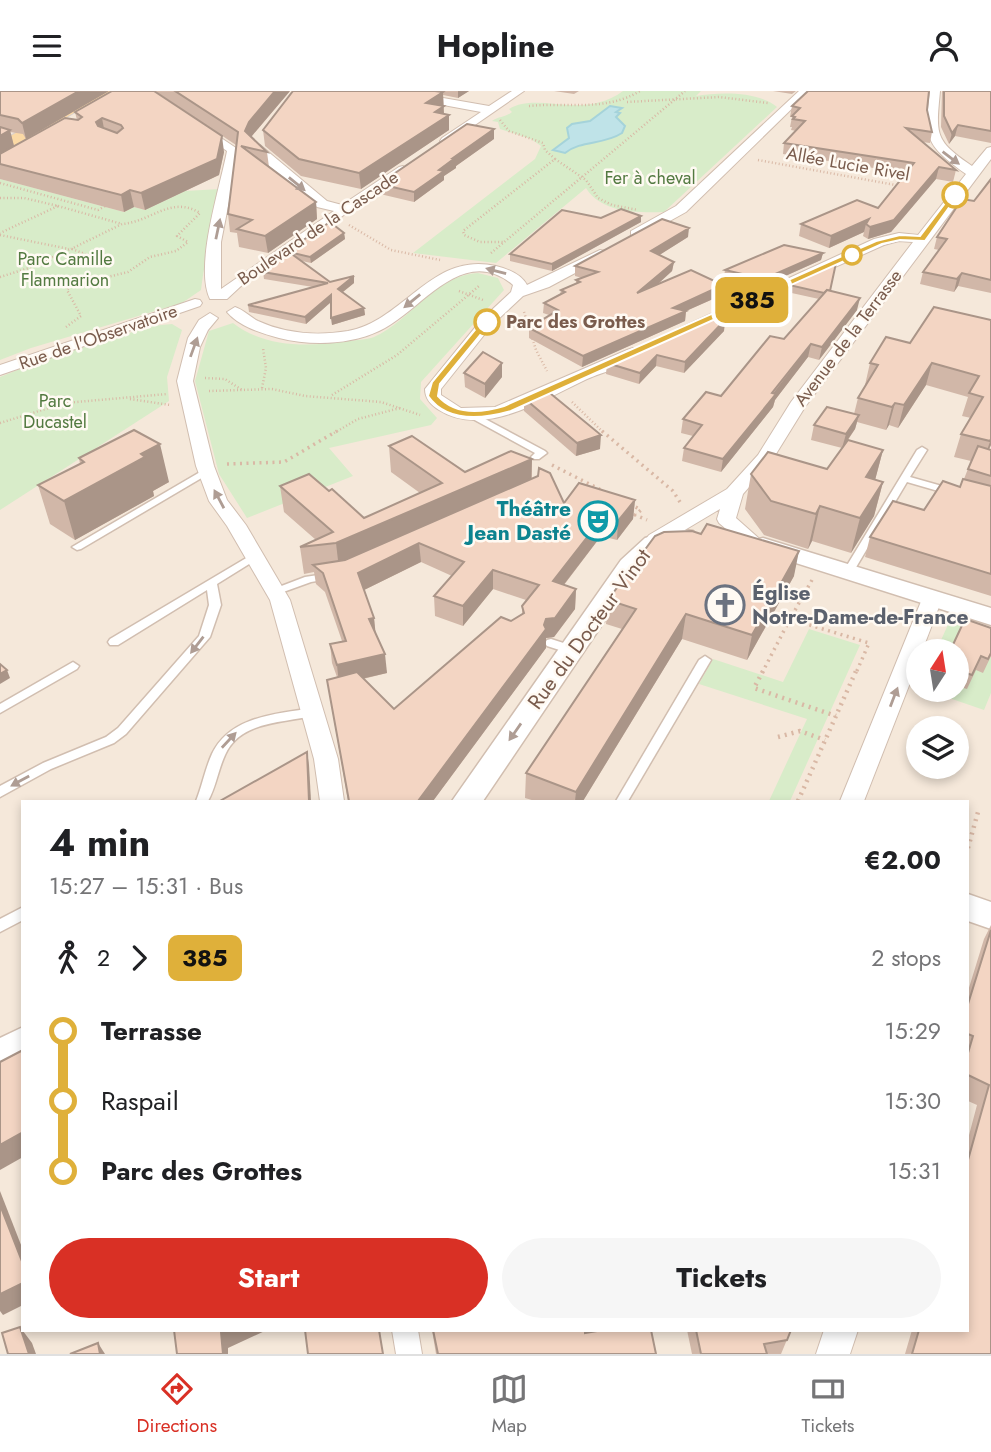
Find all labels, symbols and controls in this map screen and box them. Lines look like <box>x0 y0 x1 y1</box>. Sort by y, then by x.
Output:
text: Hopline <box>437 23 554 69</box>
icon: menu <box>28 27 66 65</box>
icon: person <box>925 27 963 65</box>
street label: Allée Lucie Rivel <box>784 140 912 188</box>
one-way arrow <box>942 151 961 165</box>
street label: Boulevard de la Cascade <box>232 164 404 292</box>
park label: Fer à cheval <box>604 165 696 191</box>
one-way arrow <box>289 176 306 191</box>
unlabelled marker <box>942 182 968 208</box>
one-way arrow <box>213 218 224 240</box>
unlabelled marker <box>842 245 862 265</box>
park label: Parc Camille Flammarion <box>17 246 113 293</box>
street label: Avenue de la Terrasse <box>788 264 908 412</box>
one-way arrow <box>485 265 507 276</box>
line badge: 385 <box>712 277 792 323</box>
text: 385 <box>729 282 775 317</box>
one-way arrow <box>404 293 422 308</box>
street label: Rue de l'Observatoire <box>15 298 181 376</box>
marker: Parc des Grottes <box>474 309 500 335</box>
place label: Parc des Grottes <box>506 309 645 335</box>
one-way arrow <box>189 337 200 358</box>
park label: Parc Ducastel <box>23 388 87 435</box>
one-way arrow <box>213 488 225 508</box>
place label: Théâtre Jean Dasté <box>463 494 571 548</box>
theatre icon: Théâtre Jean Dasté <box>577 500 619 542</box>
street label: Rue du Docteur Vinot <box>520 542 658 716</box>
place label: Église Notre-Dame-de-France <box>752 578 969 632</box>
church icon: Église Notre-Dame-de-France <box>704 584 746 626</box>
one-way arrow <box>190 636 205 654</box>
north arrow <box>906 639 970 702</box>
map controls <box>906 639 969 779</box>
one-way arrow <box>888 686 899 707</box>
button: layers <box>906 716 969 779</box>
one-way arrow <box>508 723 522 741</box>
one-way arrow <box>221 732 237 749</box>
one-way arrow <box>10 774 30 786</box>
text: 4 min <box>49 815 150 870</box>
text: €2.00 <box>864 841 941 879</box>
text: 15:27 – 15:31 · Bus <box>49 869 243 903</box>
icon: walk <box>49 939 87 977</box>
icon: forward <box>120 939 158 977</box>
text: 385 <box>182 940 228 975</box>
text: 2 <box>97 941 110 975</box>
text: 2 stops <box>871 941 941 975</box>
text: Terrasse <box>101 1012 202 1050</box>
text: 15:29 <box>884 1014 941 1048</box>
text: Raspail <box>101 1082 179 1120</box>
text: 15:30 <box>884 1084 941 1118</box>
text: Parc des Grottes <box>101 1152 302 1190</box>
text: 15:31 <box>888 1154 941 1188</box>
button: Start <box>49 1238 488 1318</box>
button: Tickets <box>502 1238 941 1318</box>
tab: Directions <box>137 1370 217 1439</box>
tab: Map <box>490 1370 528 1439</box>
tab: Tickets <box>801 1370 854 1439</box>

